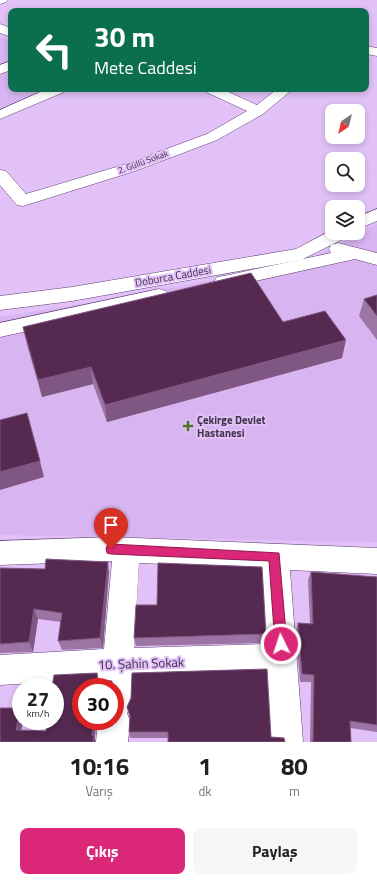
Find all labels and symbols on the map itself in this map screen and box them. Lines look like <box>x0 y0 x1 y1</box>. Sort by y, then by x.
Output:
north arrow <box>325 104 365 144</box>
street label: 2. Güllü Sokak <box>116 146 171 177</box>
street label: Doburca Caddesi <box>134 261 212 291</box>
place label: Çekirge Devlet Hastanesi <box>197 412 266 441</box>
marker: Çekirge Devlet Hastanesi <box>182 420 194 432</box>
pin <box>94 508 128 549</box>
position arrow <box>260 623 302 665</box>
street label: 10. Şahin Sokak <box>98 652 184 674</box>
speed limit sign: 30 <box>72 678 124 730</box>

